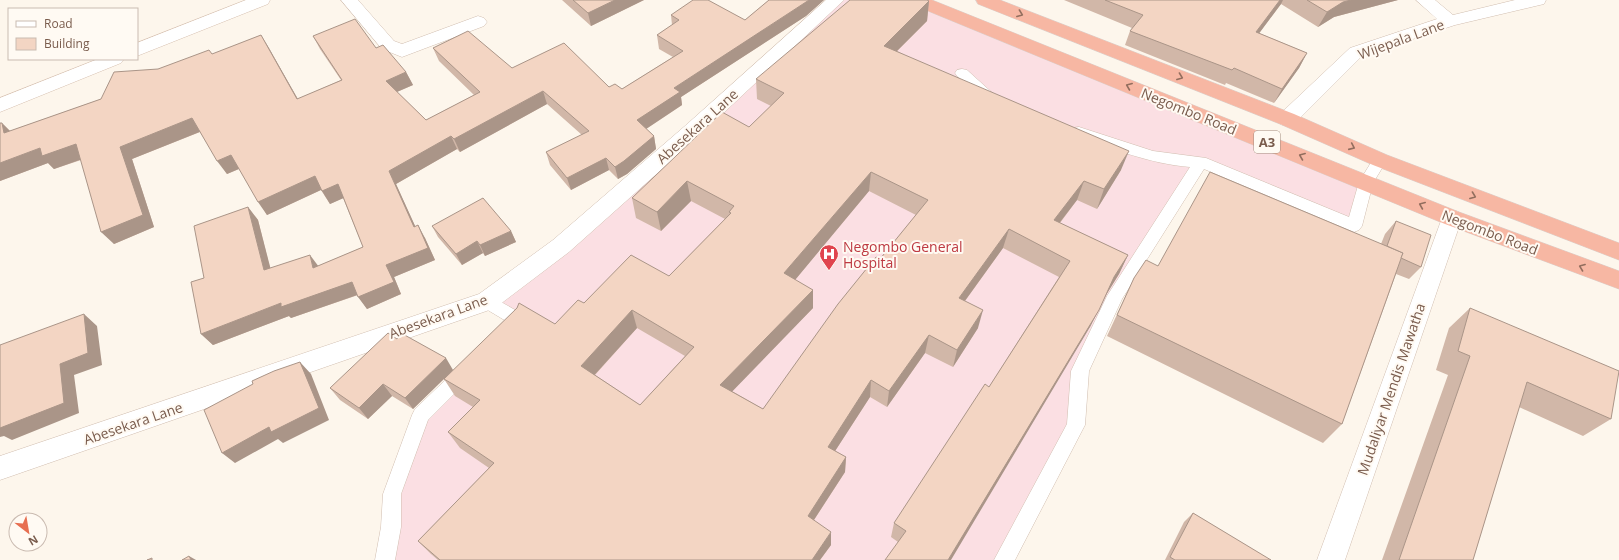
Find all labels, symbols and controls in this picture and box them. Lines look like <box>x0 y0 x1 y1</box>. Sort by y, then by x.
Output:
legend <box>8 8 138 60</box>
one-way arrow <box>1016 10 1023 18</box>
text: Road <box>44 15 73 32</box>
street label: Wijepala Lane <box>1355 15 1447 63</box>
text: Building <box>44 35 90 52</box>
one-way arrow <box>1176 73 1183 81</box>
one-way arrow <box>1126 83 1133 91</box>
street label: Negombo Road <box>1138 83 1240 139</box>
street label: Abesekara Lane <box>652 84 742 168</box>
road number: A3 <box>1254 131 1280 153</box>
one-way arrow <box>1349 143 1356 151</box>
one-way arrow <box>1298 153 1306 161</box>
one-way arrow <box>1469 191 1476 199</box>
one-way arrow <box>1418 202 1425 210</box>
street label: Negombo Road <box>1439 205 1541 259</box>
place label: Negombo General Hospital <box>843 237 963 272</box>
hospital icon: Negombo General Hospital <box>818 243 840 271</box>
one-way arrow <box>1579 263 1586 271</box>
street label: Abesekara Lane <box>386 289 490 343</box>
street label: Mudaliyar Mendis Mawatha <box>1353 301 1429 477</box>
street label: Abesekara Lane <box>81 397 185 449</box>
north arrow <box>8 512 48 552</box>
text: N <box>26 532 41 550</box>

